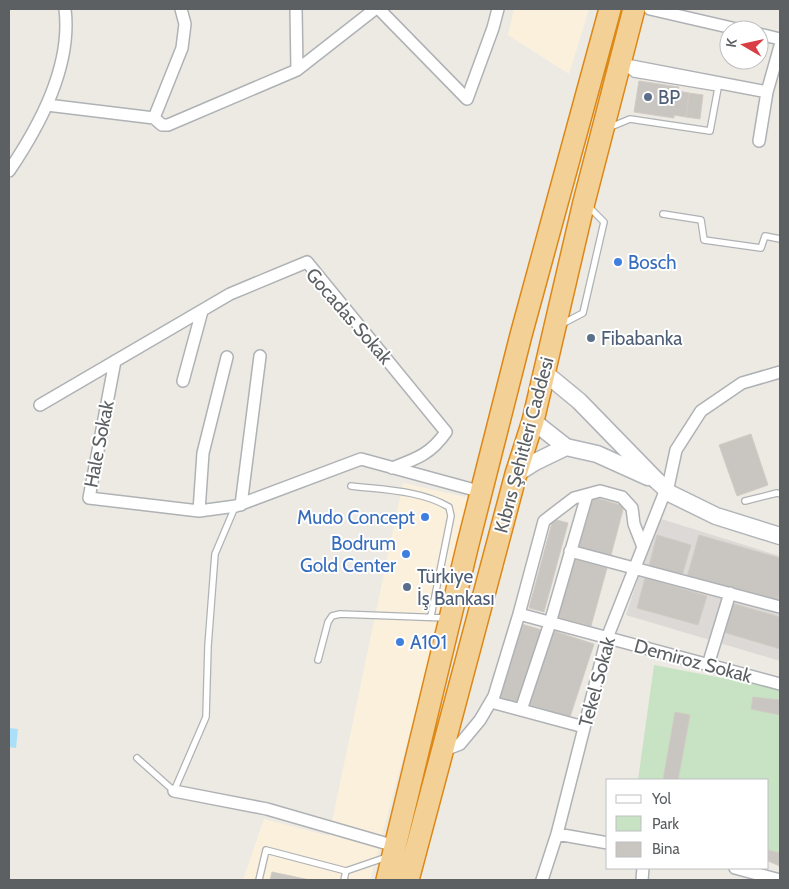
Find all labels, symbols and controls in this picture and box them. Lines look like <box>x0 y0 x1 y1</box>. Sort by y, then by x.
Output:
north arrow <box>719 20 769 70</box>
text: K <box>722 37 741 49</box>
place label: BP <box>658 86 680 109</box>
marker: BP <box>642 91 654 103</box>
place label: Bosch <box>628 251 677 274</box>
marker: Bosch <box>612 256 624 268</box>
street label: Gocadas Sokak <box>301 263 397 369</box>
place label: Fibabanka <box>601 327 682 350</box>
marker: Fibabanka <box>585 332 597 344</box>
street label: Kıbrıs Şehitleri Caddesi <box>489 354 559 536</box>
street label: Hale Sokak <box>79 398 119 490</box>
place label: Mudo Concept <box>297 506 416 529</box>
marker: Mudo Concept <box>419 511 431 523</box>
place label: Bodrum Gold Center <box>300 532 396 577</box>
marker: Bodrum Gold Center <box>400 548 412 560</box>
place label: Türkiye İş Bankası <box>417 565 495 610</box>
marker: Türkiye İş Bankası <box>401 581 413 593</box>
place label: A101 <box>410 631 447 654</box>
street label: Tekel Sokak <box>574 634 620 730</box>
street label: Demiroz Sokak <box>632 634 755 688</box>
marker: A101 <box>394 636 406 648</box>
legend <box>606 779 769 869</box>
text: Yol <box>651 790 671 808</box>
text: Park <box>652 815 679 833</box>
text: Bina <box>652 840 680 858</box>

